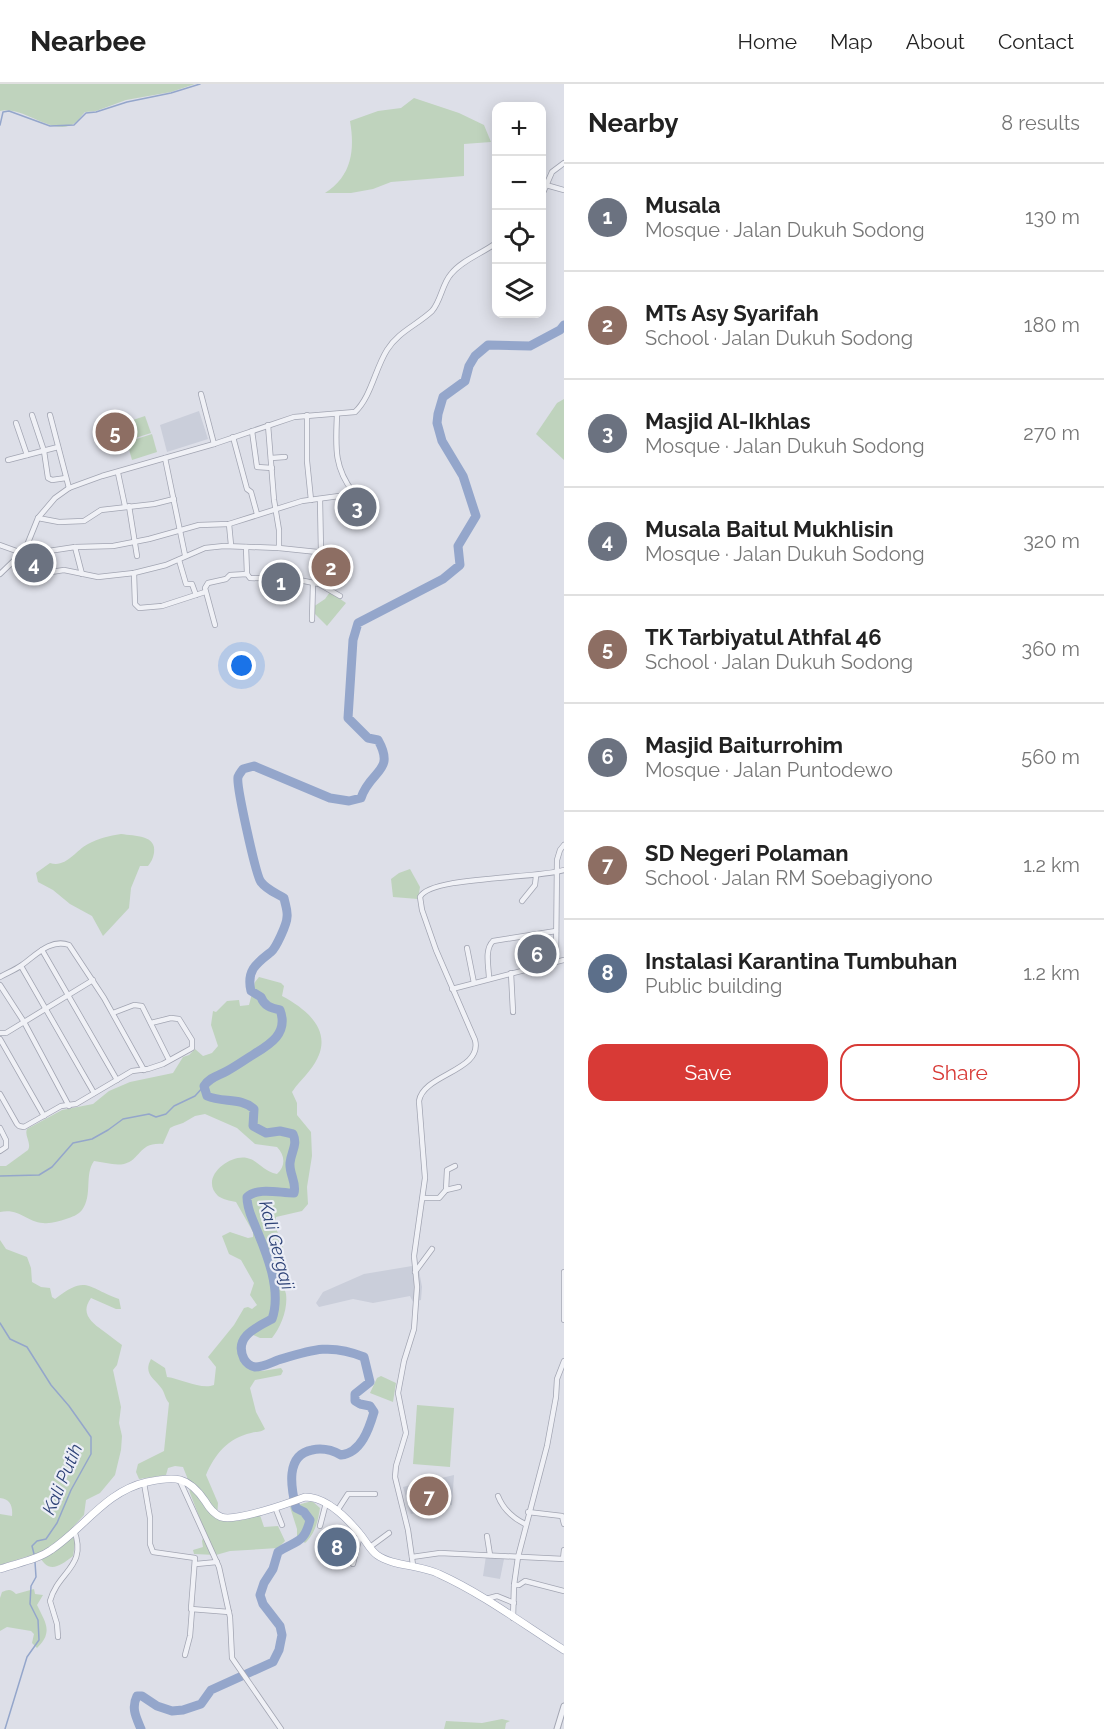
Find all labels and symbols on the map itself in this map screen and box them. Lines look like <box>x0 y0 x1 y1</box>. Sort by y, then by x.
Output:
pin: 5 <box>96 410 134 454</box>
pin: 3 <box>338 484 376 530</box>
pin: 4 <box>15 540 54 586</box>
pin: 2 <box>312 544 350 590</box>
pin: 1 <box>262 560 300 604</box>
your location <box>227 651 256 680</box>
pin: 6 <box>518 932 556 976</box>
water label: Kali Gergaji <box>255 1198 299 1293</box>
water label: Kali Putih <box>38 1440 86 1518</box>
pin: 7 <box>410 1474 448 1518</box>
pin: 8 <box>318 1524 356 1570</box>

